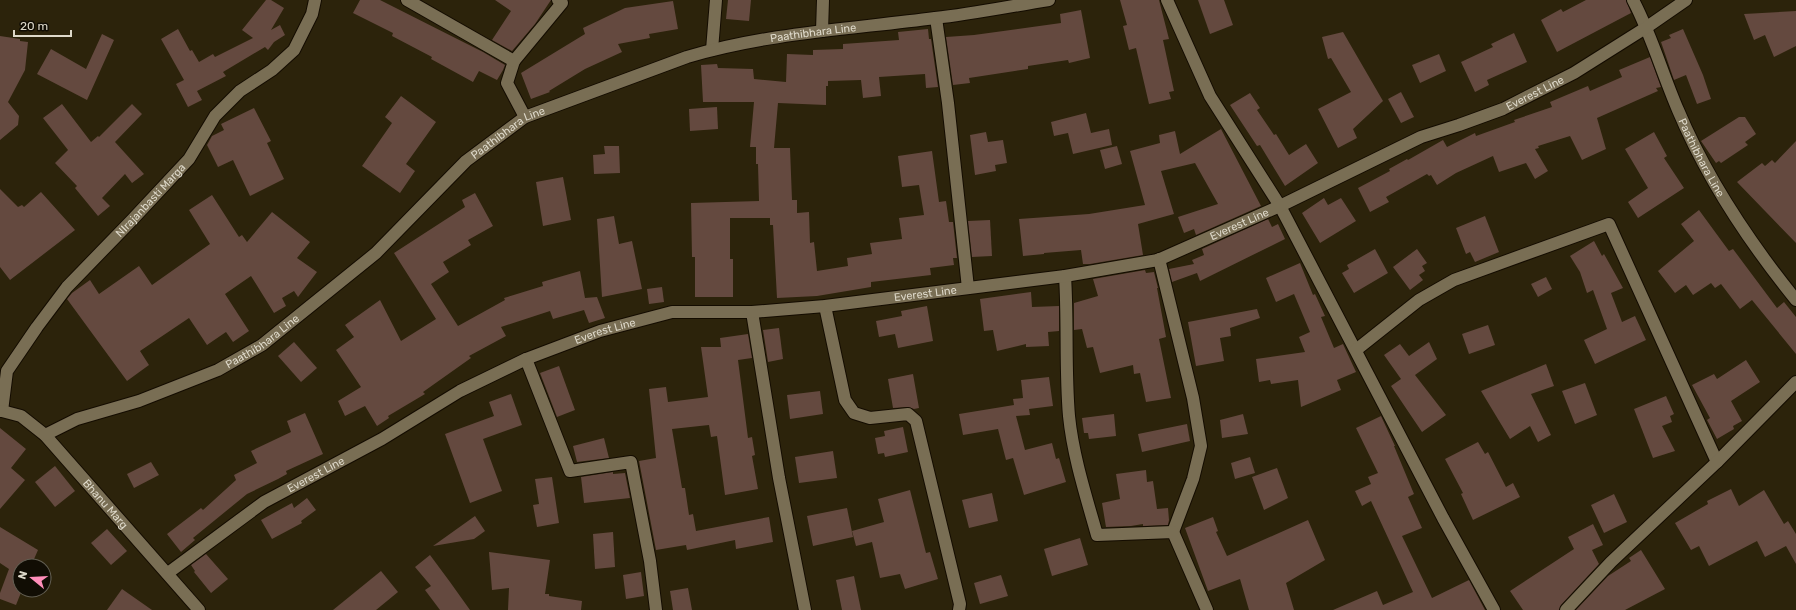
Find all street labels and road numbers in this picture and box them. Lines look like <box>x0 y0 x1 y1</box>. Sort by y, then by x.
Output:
street label: Paathibhara Line <box>769 21 857 45</box>
street label: Everest Line <box>1504 73 1566 113</box>
street label: Paathibhara Line <box>468 104 547 162</box>
street label: Paathibhara Line <box>1676 116 1728 199</box>
street label: NIrajanbasti Marga <box>113 161 188 240</box>
street label: Everest Line <box>1208 205 1271 243</box>
street label: Everest Line <box>893 283 957 304</box>
street label: Paathibhara Line <box>223 311 302 371</box>
street label: Everest Line <box>573 315 637 347</box>
street label: Everest Line <box>285 454 347 495</box>
street label: Bhanu Marg <box>80 476 131 531</box>

